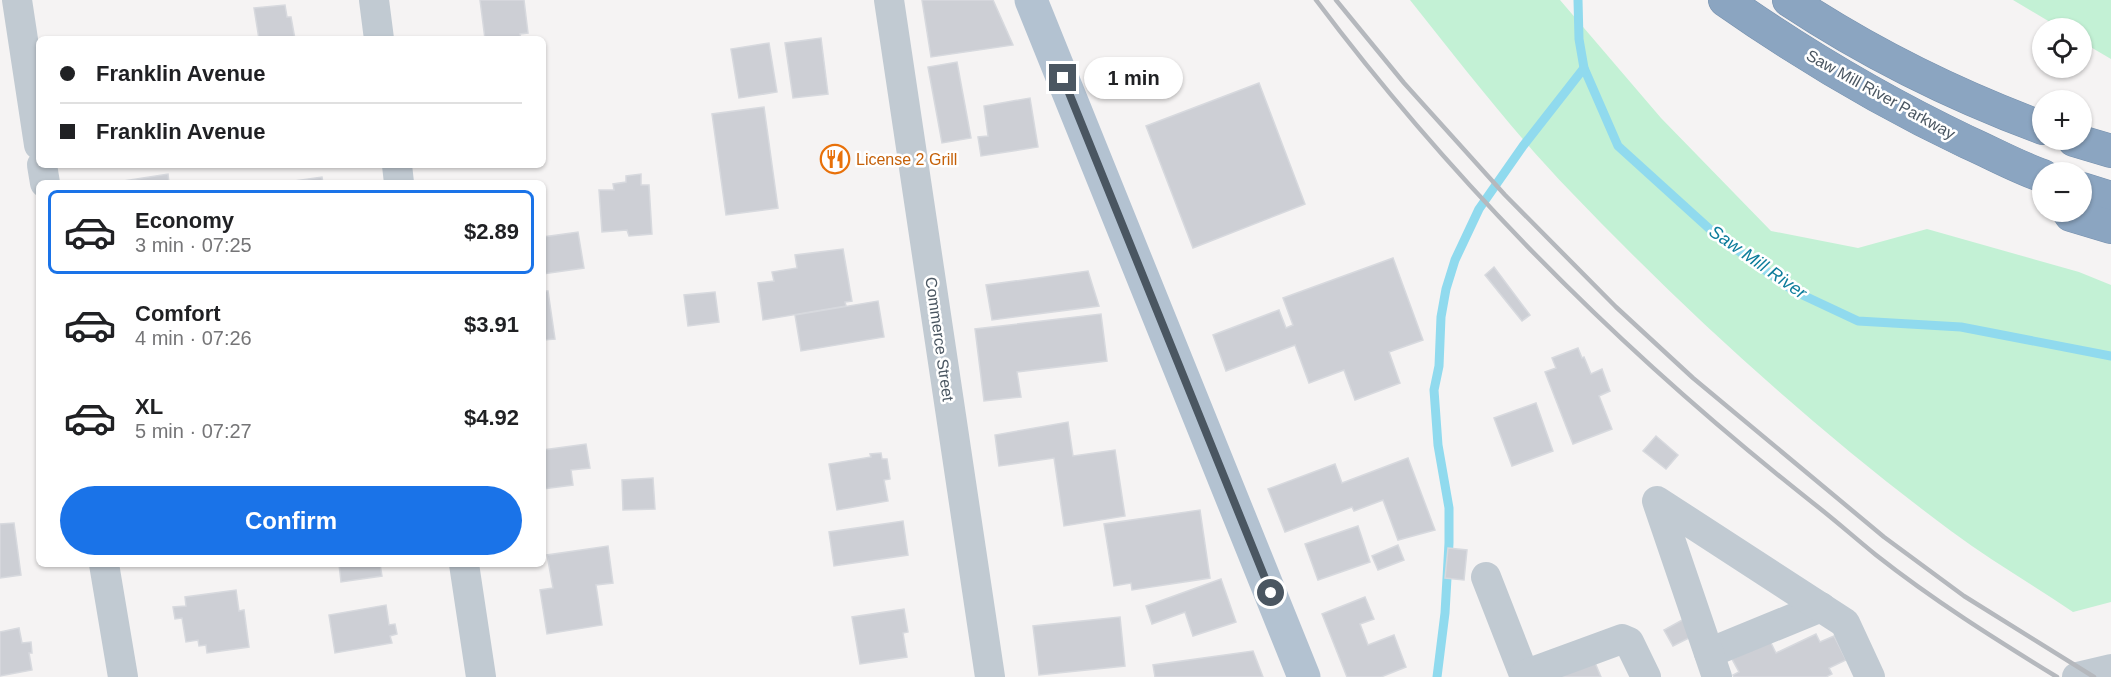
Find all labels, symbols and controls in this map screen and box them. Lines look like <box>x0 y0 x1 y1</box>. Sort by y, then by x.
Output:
map controls <box>2032 18 2092 222</box>
button: locate <box>2032 18 2092 78</box>
street label: Saw Mill River Parkway <box>1804 46 1958 142</box>
callout: 1 min <box>1084 57 1183 99</box>
text: Franklin Avenue <box>96 61 266 86</box>
route end <box>1049 64 1076 91</box>
text: 1 min <box>1107 67 1160 89</box>
button: + <box>2032 90 2092 150</box>
text: Franklin Avenue <box>96 119 266 144</box>
restaurant icon: License 2 Grill <box>819 143 851 175</box>
place label: License 2 Grill <box>856 151 957 168</box>
button: − <box>2032 162 2092 222</box>
icon: car <box>63 205 117 259</box>
text: Economy <box>135 208 234 233</box>
text: $2.89 <box>464 219 519 244</box>
water label: Saw Mill River <box>1706 221 1811 303</box>
text: 3 min · 07:25 <box>135 234 252 256</box>
street label: Commerce Street <box>922 276 957 403</box>
icon: car <box>63 298 117 352</box>
text: Comfort <box>135 301 221 326</box>
text: $3.91 <box>464 312 519 337</box>
text: 4 min · 07:26 <box>135 327 252 349</box>
icon: car <box>63 391 117 445</box>
text: XL <box>135 394 163 419</box>
text: $4.92 <box>464 405 519 430</box>
text: 5 min · 07:27 <box>135 420 252 442</box>
button: Confirm <box>60 486 522 555</box>
route start <box>1257 579 1284 606</box>

